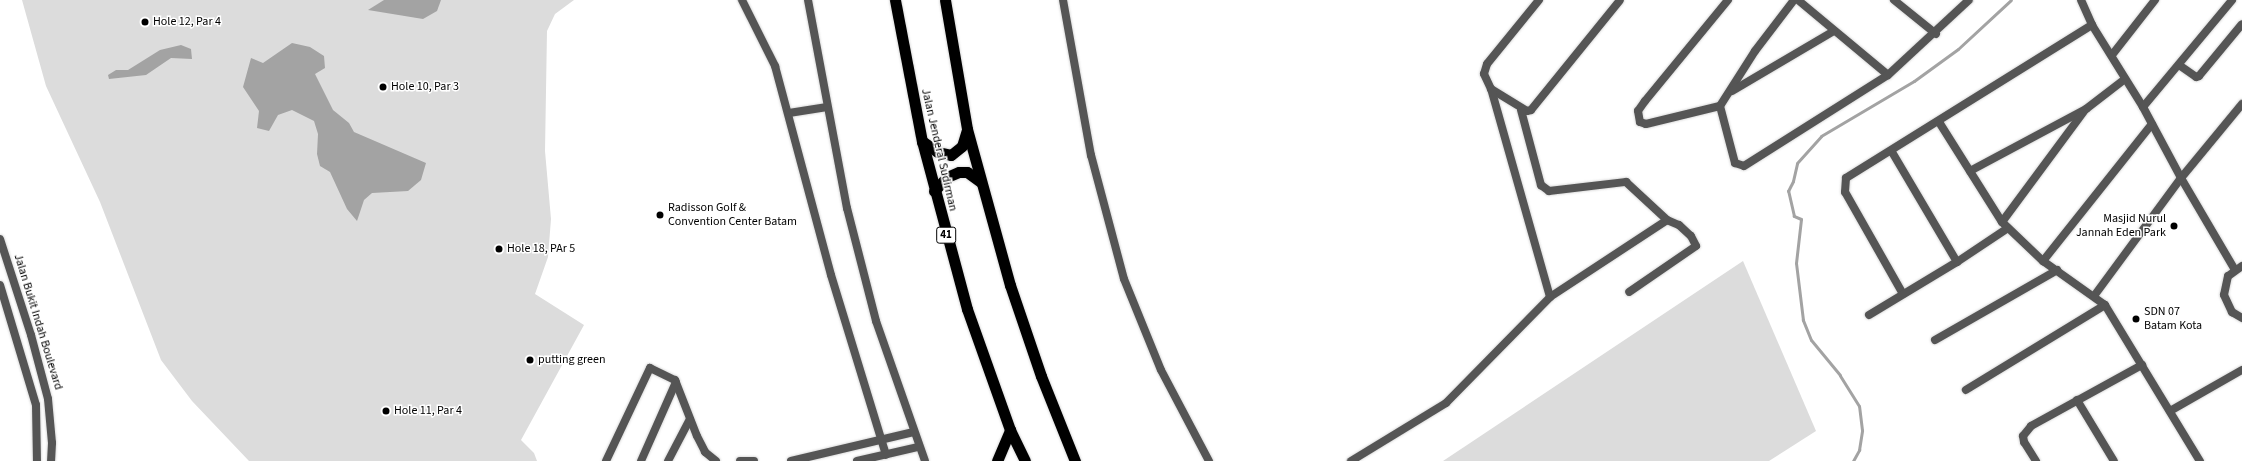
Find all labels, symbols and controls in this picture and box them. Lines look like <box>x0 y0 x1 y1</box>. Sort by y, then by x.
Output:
place label: Hole 12, Par 4 <box>153 15 221 29</box>
marker: Hole 12, Par 4 <box>140 17 150 27</box>
place label: Hole 10, Par 3 <box>391 80 459 94</box>
marker: Hole 10, Par 3 <box>378 82 388 92</box>
street label: Jalan Jenderal Sudirman <box>918 87 960 213</box>
place label: Radisson Golf & Convention Center Batam <box>668 201 797 229</box>
marker: Radisson Golf & Convention Center Batam <box>655 210 665 220</box>
place label: Masjid Nurul Jannah Eden Park <box>2076 212 2166 240</box>
marker: Masjid Nurul Jannah Eden Park <box>2169 221 2179 231</box>
road number: 41 <box>936 226 956 244</box>
place label: Hole 18, PAr 5 <box>507 242 575 256</box>
marker: Hole 18, PAr 5 <box>494 244 504 254</box>
street label: Jalan Bukit Indah Boulevard <box>10 252 66 392</box>
place label: SDN 07 Batam Kota <box>2144 305 2202 333</box>
marker: SDN 07 Batam Kota <box>2131 314 2141 324</box>
place label: putting green <box>538 353 606 367</box>
marker: putting green <box>525 355 535 365</box>
place label: Hole 11, Par 4 <box>394 404 462 418</box>
marker: Hole 11, Par 4 <box>381 406 391 416</box>

